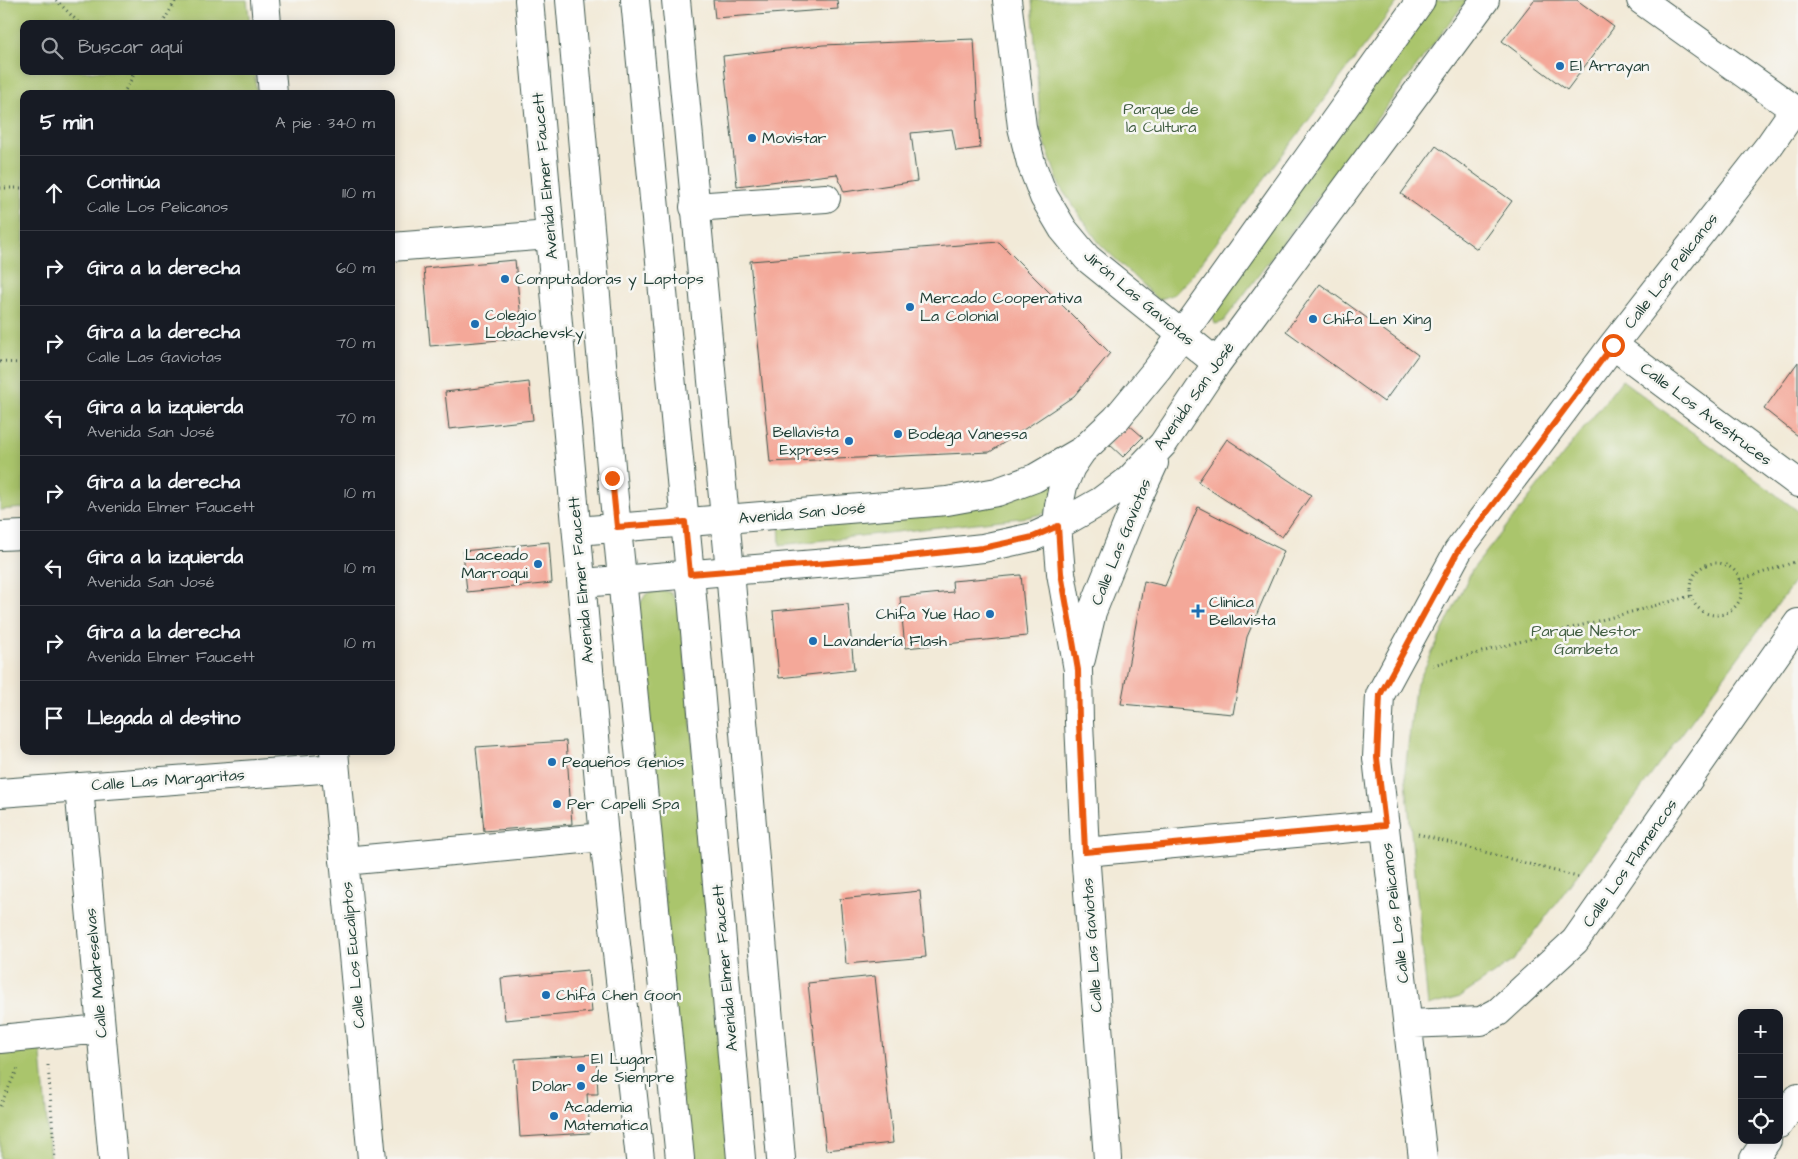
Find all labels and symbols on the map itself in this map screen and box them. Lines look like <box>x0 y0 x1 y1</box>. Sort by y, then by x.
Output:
place label: El Arrayan <box>1570 55 1649 78</box>
marker: El Arrayan <box>1554 60 1566 72</box>
street label: Avenida Elmer Faucett <box>527 91 563 261</box>
park label: Parque de la Cultura <box>1123 98 1199 138</box>
place label: Movistar <box>762 127 827 149</box>
marker: Movistar <box>746 132 758 144</box>
street label: Calle Los Pelicanos <box>1619 209 1723 333</box>
street label: Jirón Las Gaviotas <box>1079 245 1199 351</box>
place label: Computadoras y Laptops <box>515 268 704 291</box>
marker: Computadoras y Laptops <box>499 273 511 285</box>
place label: Mercado Cooperativa La Colonial <box>920 287 1082 327</box>
marker: Mercado Cooperativa La Colonial <box>904 301 916 313</box>
place label: Colegio Lobachevsky <box>485 304 584 345</box>
place label: Chifa Len Xing <box>1323 308 1431 331</box>
marker: Chifa Len Xing <box>1307 313 1319 325</box>
marker: Colegio Lobachevsky <box>469 318 481 330</box>
route start <box>1602 334 1625 357</box>
street label: Avenida San José <box>1148 337 1240 454</box>
street label: Calle Los Avestruces <box>1636 357 1776 471</box>
place label: Bellavista Express <box>772 421 839 461</box>
place label: Bodega Vanessa <box>908 423 1027 446</box>
marker: Bodega Vanessa <box>892 428 904 440</box>
marker: Bellavista Express <box>843 435 855 447</box>
route end <box>601 467 624 490</box>
street label: Calle Las Gaviotas <box>1086 475 1156 609</box>
street label: Avenida Elmer Faucett <box>563 495 599 665</box>
street label: Avenida San José <box>738 496 867 530</box>
place label: Laceado Marroqui <box>461 544 529 584</box>
marker: Laceado Marroqui <box>532 558 544 570</box>
place label: Clinica Bellavista <box>1209 591 1276 631</box>
place label: Chifa Yue Hao <box>876 603 980 625</box>
marker: Clinica Bellavista <box>1191 604 1205 618</box>
marker: Chifa Yue Hao <box>984 608 996 620</box>
park label: Parque Nestor Gambeta <box>1531 620 1641 660</box>
place label: Lavandería Flash <box>823 630 947 652</box>
marker: Lavandería Flash <box>807 635 819 647</box>
place label: Pequeños Genios <box>562 751 684 773</box>
marker: Pequeños Genios <box>546 756 558 768</box>
street label: Calle Las Margaritas <box>91 764 246 797</box>
place label: Per Capelli Spa <box>567 793 679 815</box>
street label: Calle Los Flamencos <box>1577 794 1683 932</box>
marker: Per Capelli Spa <box>551 798 563 810</box>
street label: Calle Los Pelicanos <box>1375 842 1415 984</box>
street label: Calle Las Gaviotas <box>1076 877 1108 1013</box>
street label: Calle Los Eucaliptos <box>336 881 370 1029</box>
street label: Avenida Elmer Faucett <box>707 883 743 1053</box>
street label: Calle Madreselvas <box>79 907 113 1039</box>
place label: Chifa Chen Goon <box>556 984 681 1006</box>
marker: Chifa Chen Goon <box>540 989 552 1001</box>
place label: El Lugar de Siempre <box>591 1048 675 1088</box>
marker: El Lugar de Siempre <box>575 1062 587 1074</box>
place label: Dolar <box>532 1075 571 1097</box>
marker: Dolar <box>575 1080 587 1092</box>
place label: Academia Matematica <box>564 1096 648 1136</box>
marker: Academia Matematica <box>548 1110 560 1122</box>

